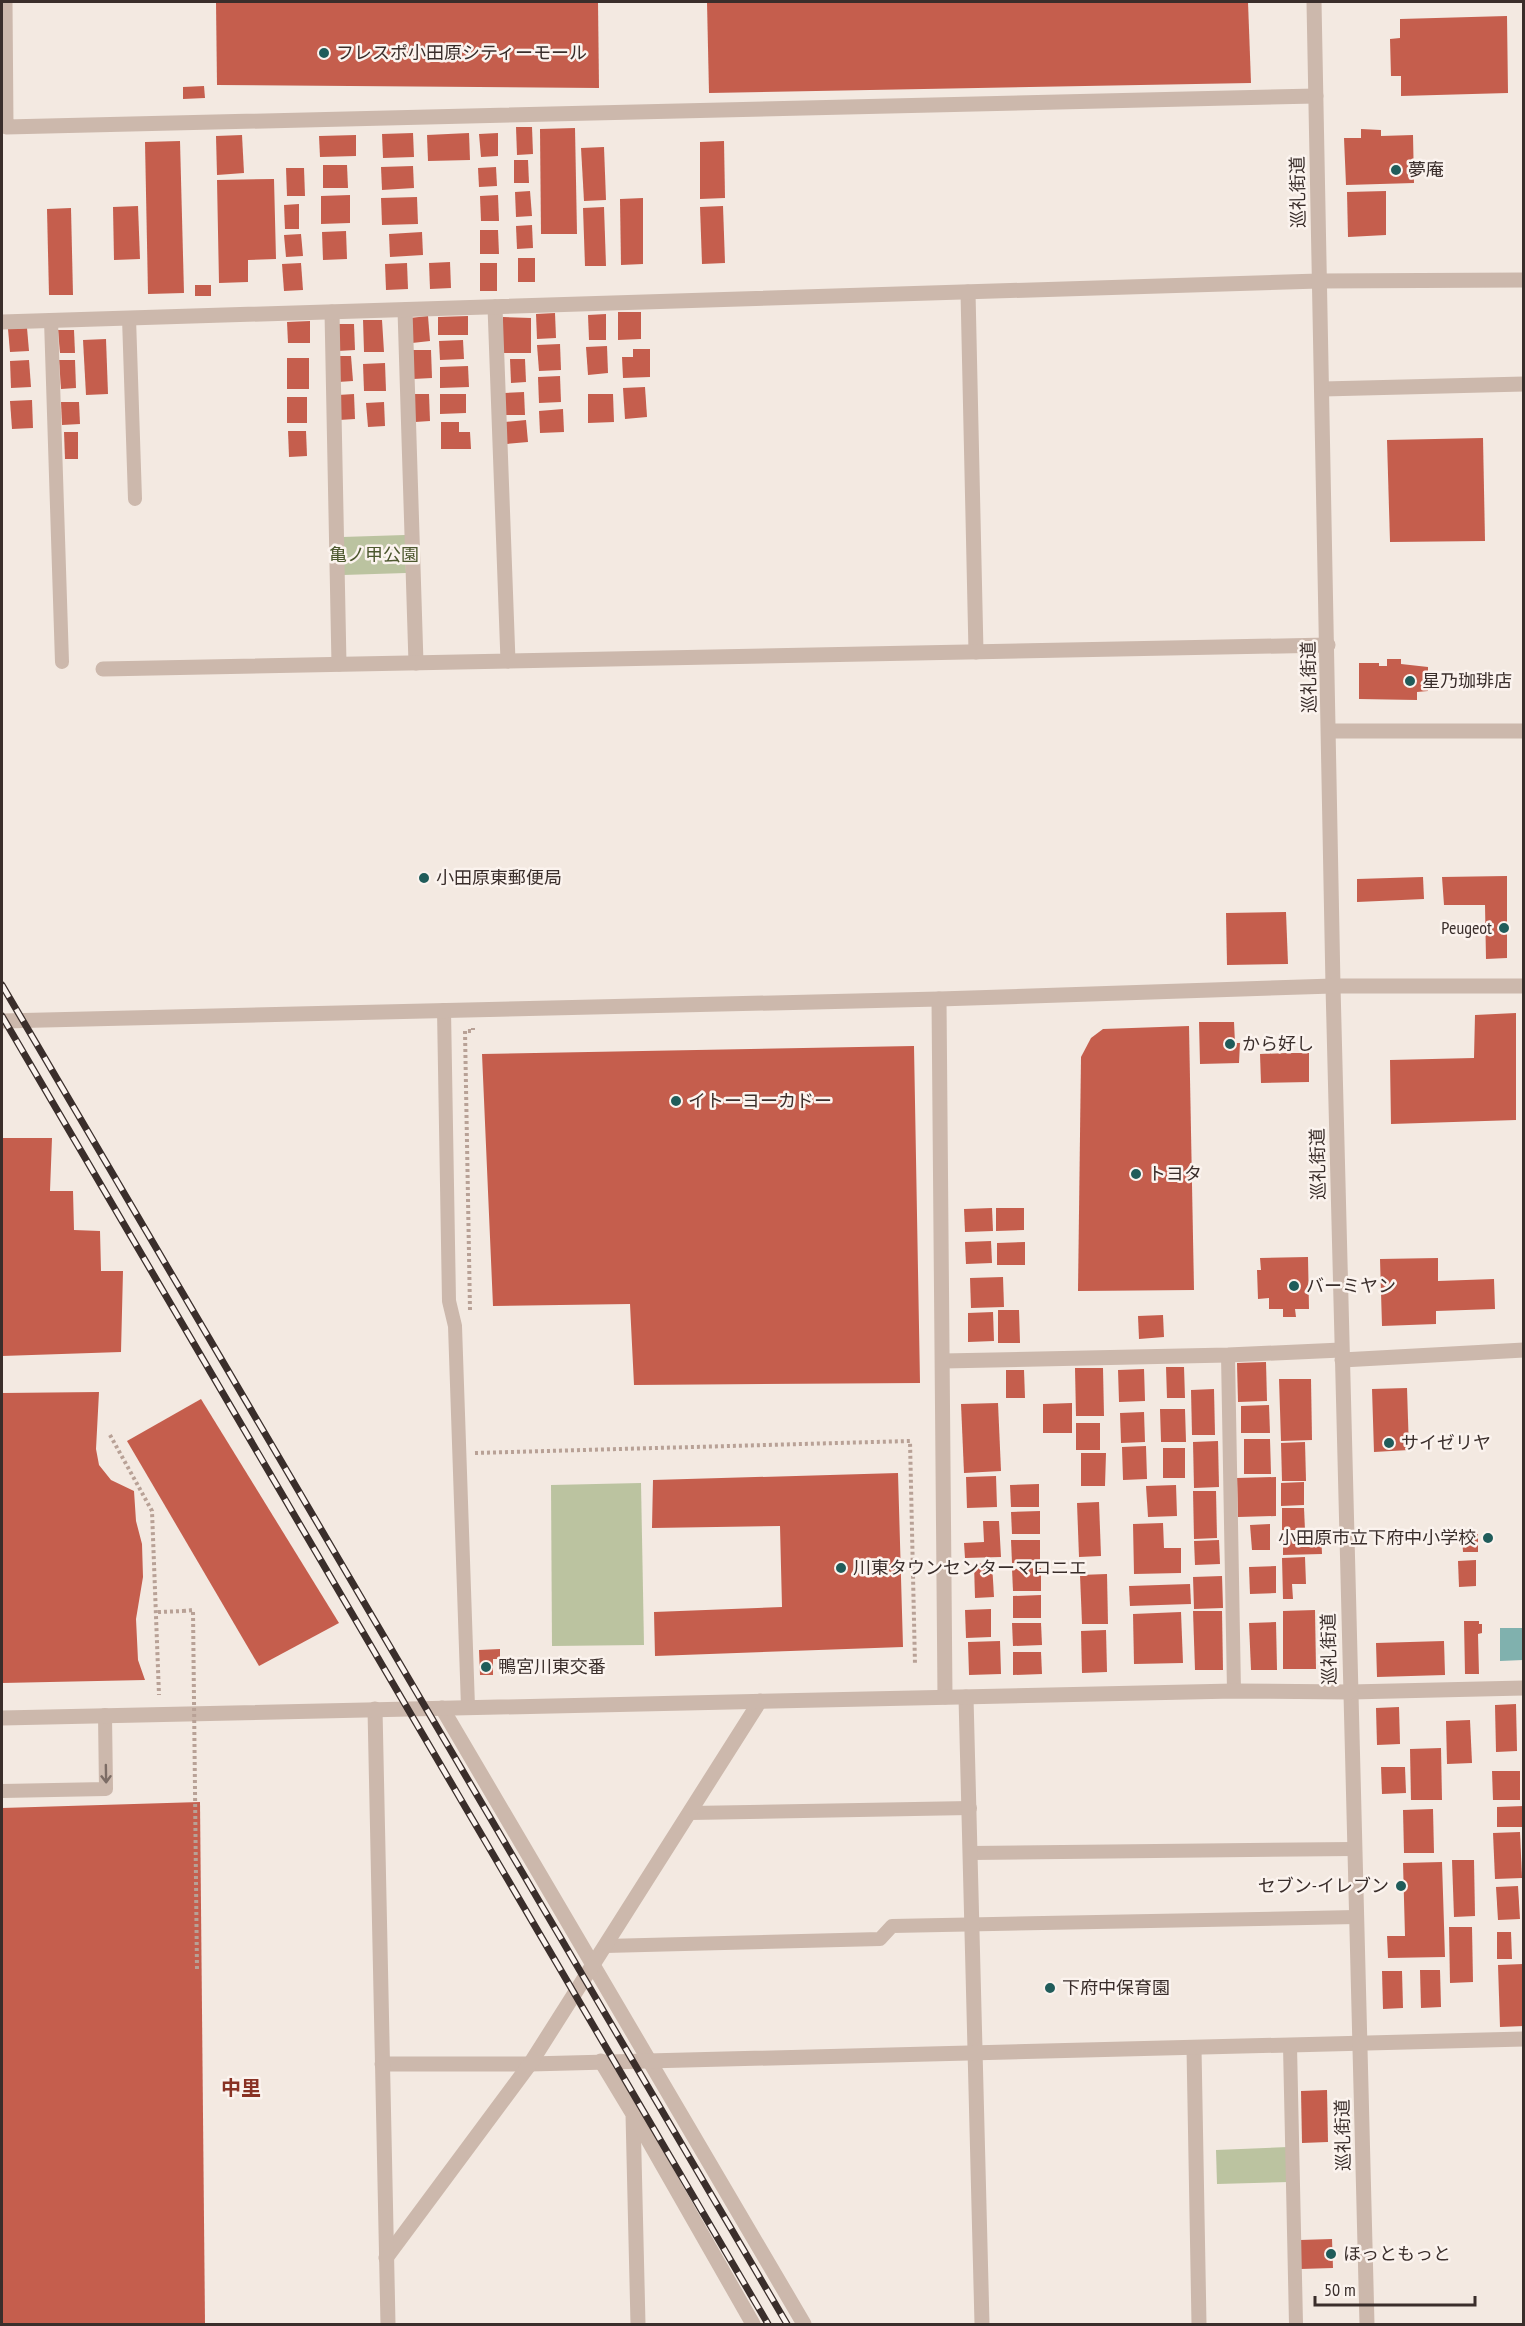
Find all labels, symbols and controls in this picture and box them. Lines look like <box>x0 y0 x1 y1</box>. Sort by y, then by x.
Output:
place label: フレスポ小田原シティーモール <box>336 41 587 64</box>
marker: フレスポ小田原シティーモール <box>317 46 331 60</box>
street label: 巡礼街道 <box>1285 156 1310 228</box>
place label: 夢庵 <box>1408 158 1444 181</box>
marker: 夢庵 <box>1389 163 1403 177</box>
park label: 亀ノ甲公園 <box>329 543 419 566</box>
street label: 巡礼街道 <box>1296 641 1321 713</box>
place label: 星乃珈琲店 <box>1422 669 1512 692</box>
marker: 星乃珈琲店 <box>1403 674 1417 688</box>
place label: 小田原東郵便局 <box>436 866 562 889</box>
marker: 小田原東郵便局 <box>417 871 431 885</box>
place label: Peugeot <box>1441 916 1492 939</box>
marker: Peugeot <box>1497 921 1511 935</box>
place label: から好し <box>1242 1032 1314 1055</box>
marker: から好し <box>1223 1037 1237 1051</box>
place label: イトーヨーカドー <box>688 1089 832 1112</box>
marker: イトーヨーカドー <box>669 1094 683 1108</box>
street label: 巡礼街道 <box>1305 1128 1330 1200</box>
place label: トヨタ <box>1148 1162 1202 1185</box>
marker: トヨタ <box>1129 1167 1143 1181</box>
place label: バーミヤン <box>1306 1274 1396 1297</box>
marker: バーミヤン <box>1287 1279 1301 1293</box>
place label: サイゼリヤ <box>1401 1431 1491 1454</box>
marker: サイゼリヤ <box>1382 1436 1396 1450</box>
place label: 小田原市立下府中小学校 <box>1278 1526 1476 1549</box>
marker: 小田原市立下府中小学校 <box>1481 1531 1495 1545</box>
place label: 川東タウンセンターマロニエ <box>853 1556 1087 1579</box>
marker: 川東タウンセンターマロニエ <box>834 1561 848 1575</box>
street label: 巡礼街道 <box>1316 1613 1341 1685</box>
place label: 鴨宮川東交番 <box>498 1655 606 1678</box>
marker: 鴨宮川東交番 <box>479 1660 493 1674</box>
one-way arrow <box>100 1763 111 1783</box>
place label: セブン-イレブン <box>1258 1874 1389 1897</box>
marker: セブン-イレブン <box>1394 1879 1408 1893</box>
place label: 下府中保育園 <box>1062 1976 1170 1999</box>
marker: 下府中保育園 <box>1043 1981 1057 1995</box>
district label: 中里 <box>221 2075 261 2101</box>
street label: 巡礼街道 <box>1330 2099 1355 2171</box>
place label: ほっともっと <box>1343 2242 1451 2265</box>
marker: ほっともっと <box>1324 2247 1338 2261</box>
scale bar <box>1315 2269 1476 2307</box>
text: 50 m <box>1324 2278 1356 2301</box>

